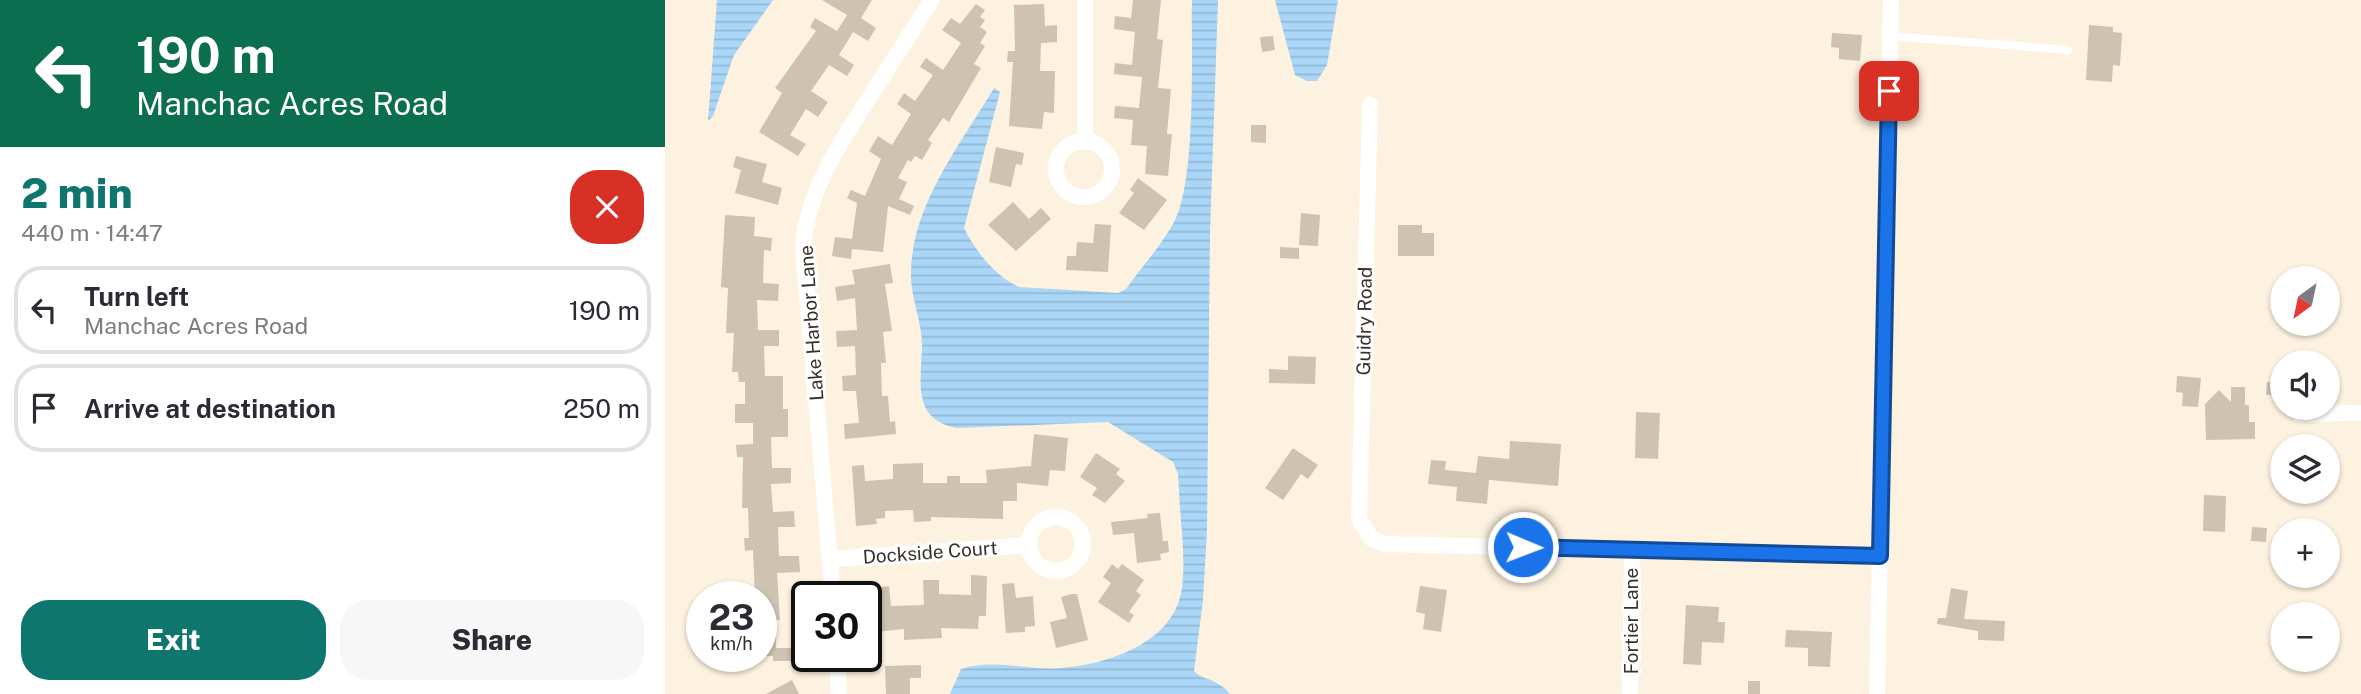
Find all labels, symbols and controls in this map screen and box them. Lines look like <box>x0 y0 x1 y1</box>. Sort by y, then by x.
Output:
text: 190 m <box>136 26 276 84</box>
icon: left <box>21 28 112 119</box>
pin <box>1859 61 1919 121</box>
icon: arrive <box>1870 72 1908 110</box>
text: Manchac Acres Road <box>136 85 448 122</box>
text: 2 min <box>21 168 133 217</box>
button: close <box>570 170 644 244</box>
text: 440 m · 14:47 <box>21 219 163 246</box>
street label: Lake Harbor Lane <box>795 244 827 402</box>
street label: Guidry Road <box>1352 266 1376 376</box>
north arrow <box>2270 266 2340 336</box>
map controls <box>2270 266 2340 672</box>
text: Turn left <box>84 281 189 312</box>
icon: left <box>25 291 63 329</box>
text: 190 m <box>569 295 640 326</box>
text: Manchac Acres Road <box>84 312 308 339</box>
button: sound <box>2270 350 2340 420</box>
icon: arrive <box>25 389 63 427</box>
text: Arrive at destination <box>84 393 336 424</box>
text: 250 m <box>563 393 640 424</box>
button: layers <box>2270 434 2340 504</box>
position arrow <box>1486 510 1560 584</box>
button: + <box>2270 518 2340 588</box>
street label: Dockside Court <box>862 536 998 568</box>
street label: Fortier Lane <box>1620 568 1642 674</box>
speed limit sign: 30 <box>791 581 882 672</box>
text: 23 <box>709 597 754 638</box>
button: Exit <box>21 600 326 680</box>
button: Share <box>340 600 644 680</box>
button: − <box>2270 602 2340 672</box>
text: km/h <box>710 633 753 654</box>

